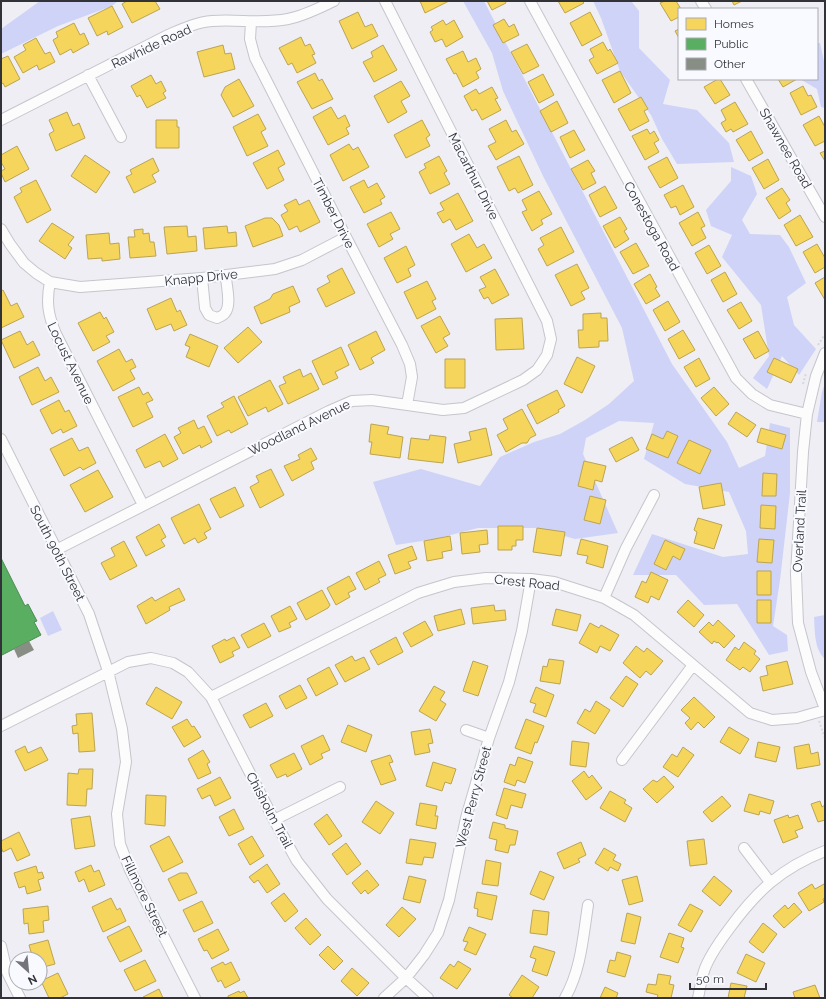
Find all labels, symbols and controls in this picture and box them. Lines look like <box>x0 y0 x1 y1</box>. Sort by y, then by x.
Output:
legend <box>678 8 818 80</box>
text: Homes <box>714 17 754 31</box>
street label: Rawhide Road <box>109 21 194 72</box>
text: Public <box>714 37 749 51</box>
text: Other <box>714 57 746 71</box>
street label: Shawnee Road <box>757 105 815 191</box>
street label: Macarthur Drive <box>445 130 502 222</box>
street label: Timber Drive <box>309 176 358 251</box>
street label: Conestoga Road <box>621 179 682 273</box>
street label: Knapp Drive <box>164 266 239 289</box>
street label: Locust Avenue <box>44 320 97 407</box>
street label: Woodland Avenue <box>246 396 353 459</box>
street label: Overland Trail <box>790 489 809 573</box>
street label: South 90th Street <box>27 503 88 604</box>
street label: Crest Road <box>493 572 561 593</box>
street label: West Perry Street <box>453 744 494 850</box>
street label: Chisholm Trail <box>243 770 296 851</box>
street label: Fillmore Street <box>118 853 171 940</box>
north arrow <box>8 951 48 991</box>
scale bar <box>690 965 766 991</box>
text: N <box>26 972 39 987</box>
text: 50 m <box>696 972 724 986</box>

